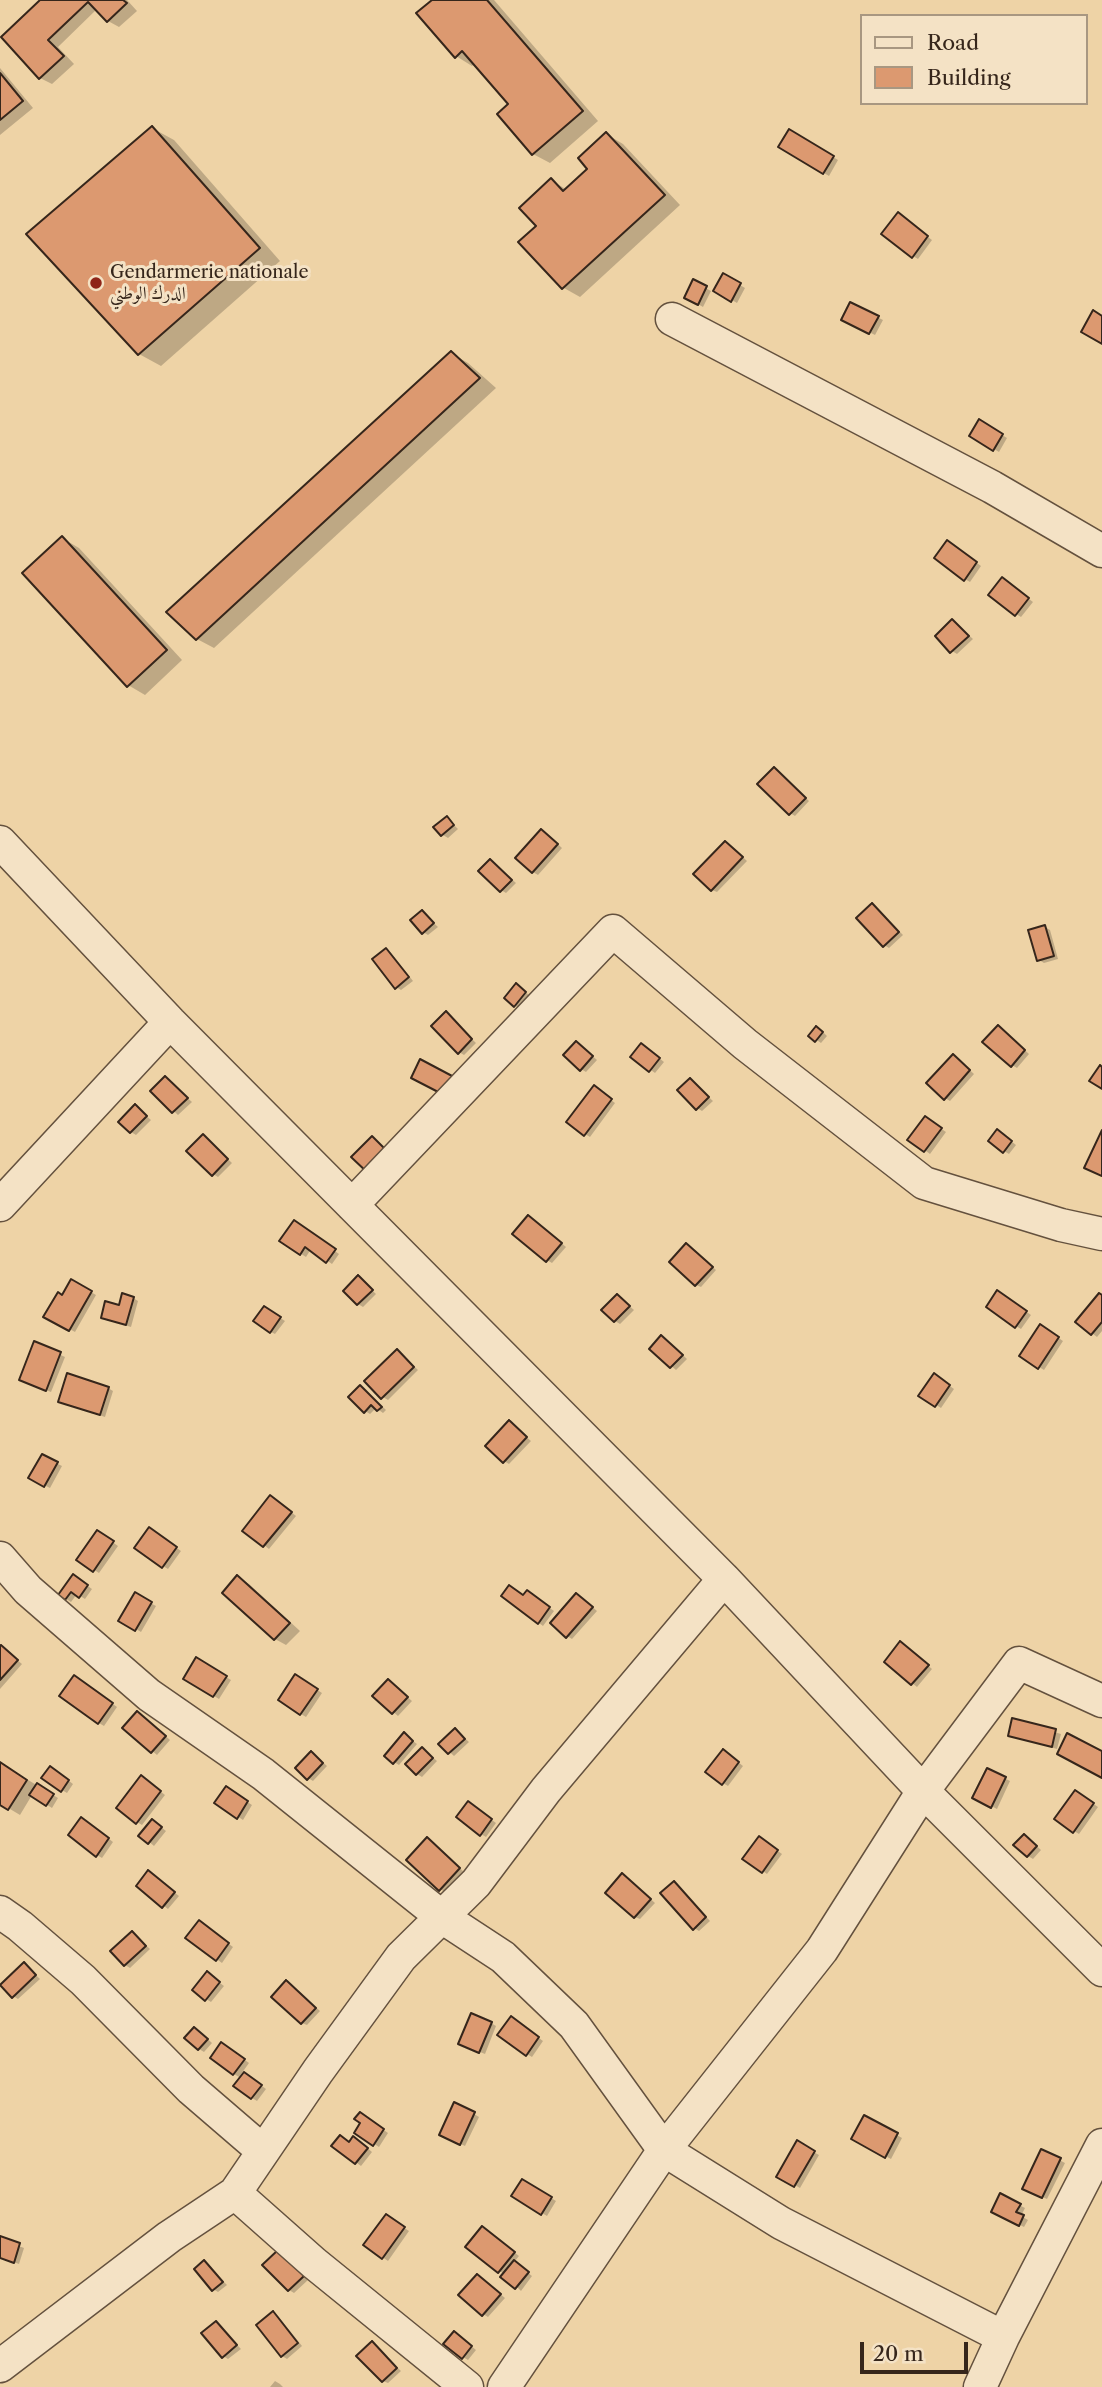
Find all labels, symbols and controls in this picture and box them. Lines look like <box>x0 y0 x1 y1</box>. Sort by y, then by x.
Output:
legend <box>860 14 1088 105</box>
text: Road <box>927 30 979 55</box>
text: Building <box>927 65 1011 90</box>
place label: Gendarmerie nationale الدرك الوطني <box>110 262 308 304</box>
marker: Gendarmerie nationale الدرك الوطني <box>88 275 104 291</box>
scale bar <box>864 2328 972 2372</box>
text: 20 m <box>873 2341 924 2366</box>

